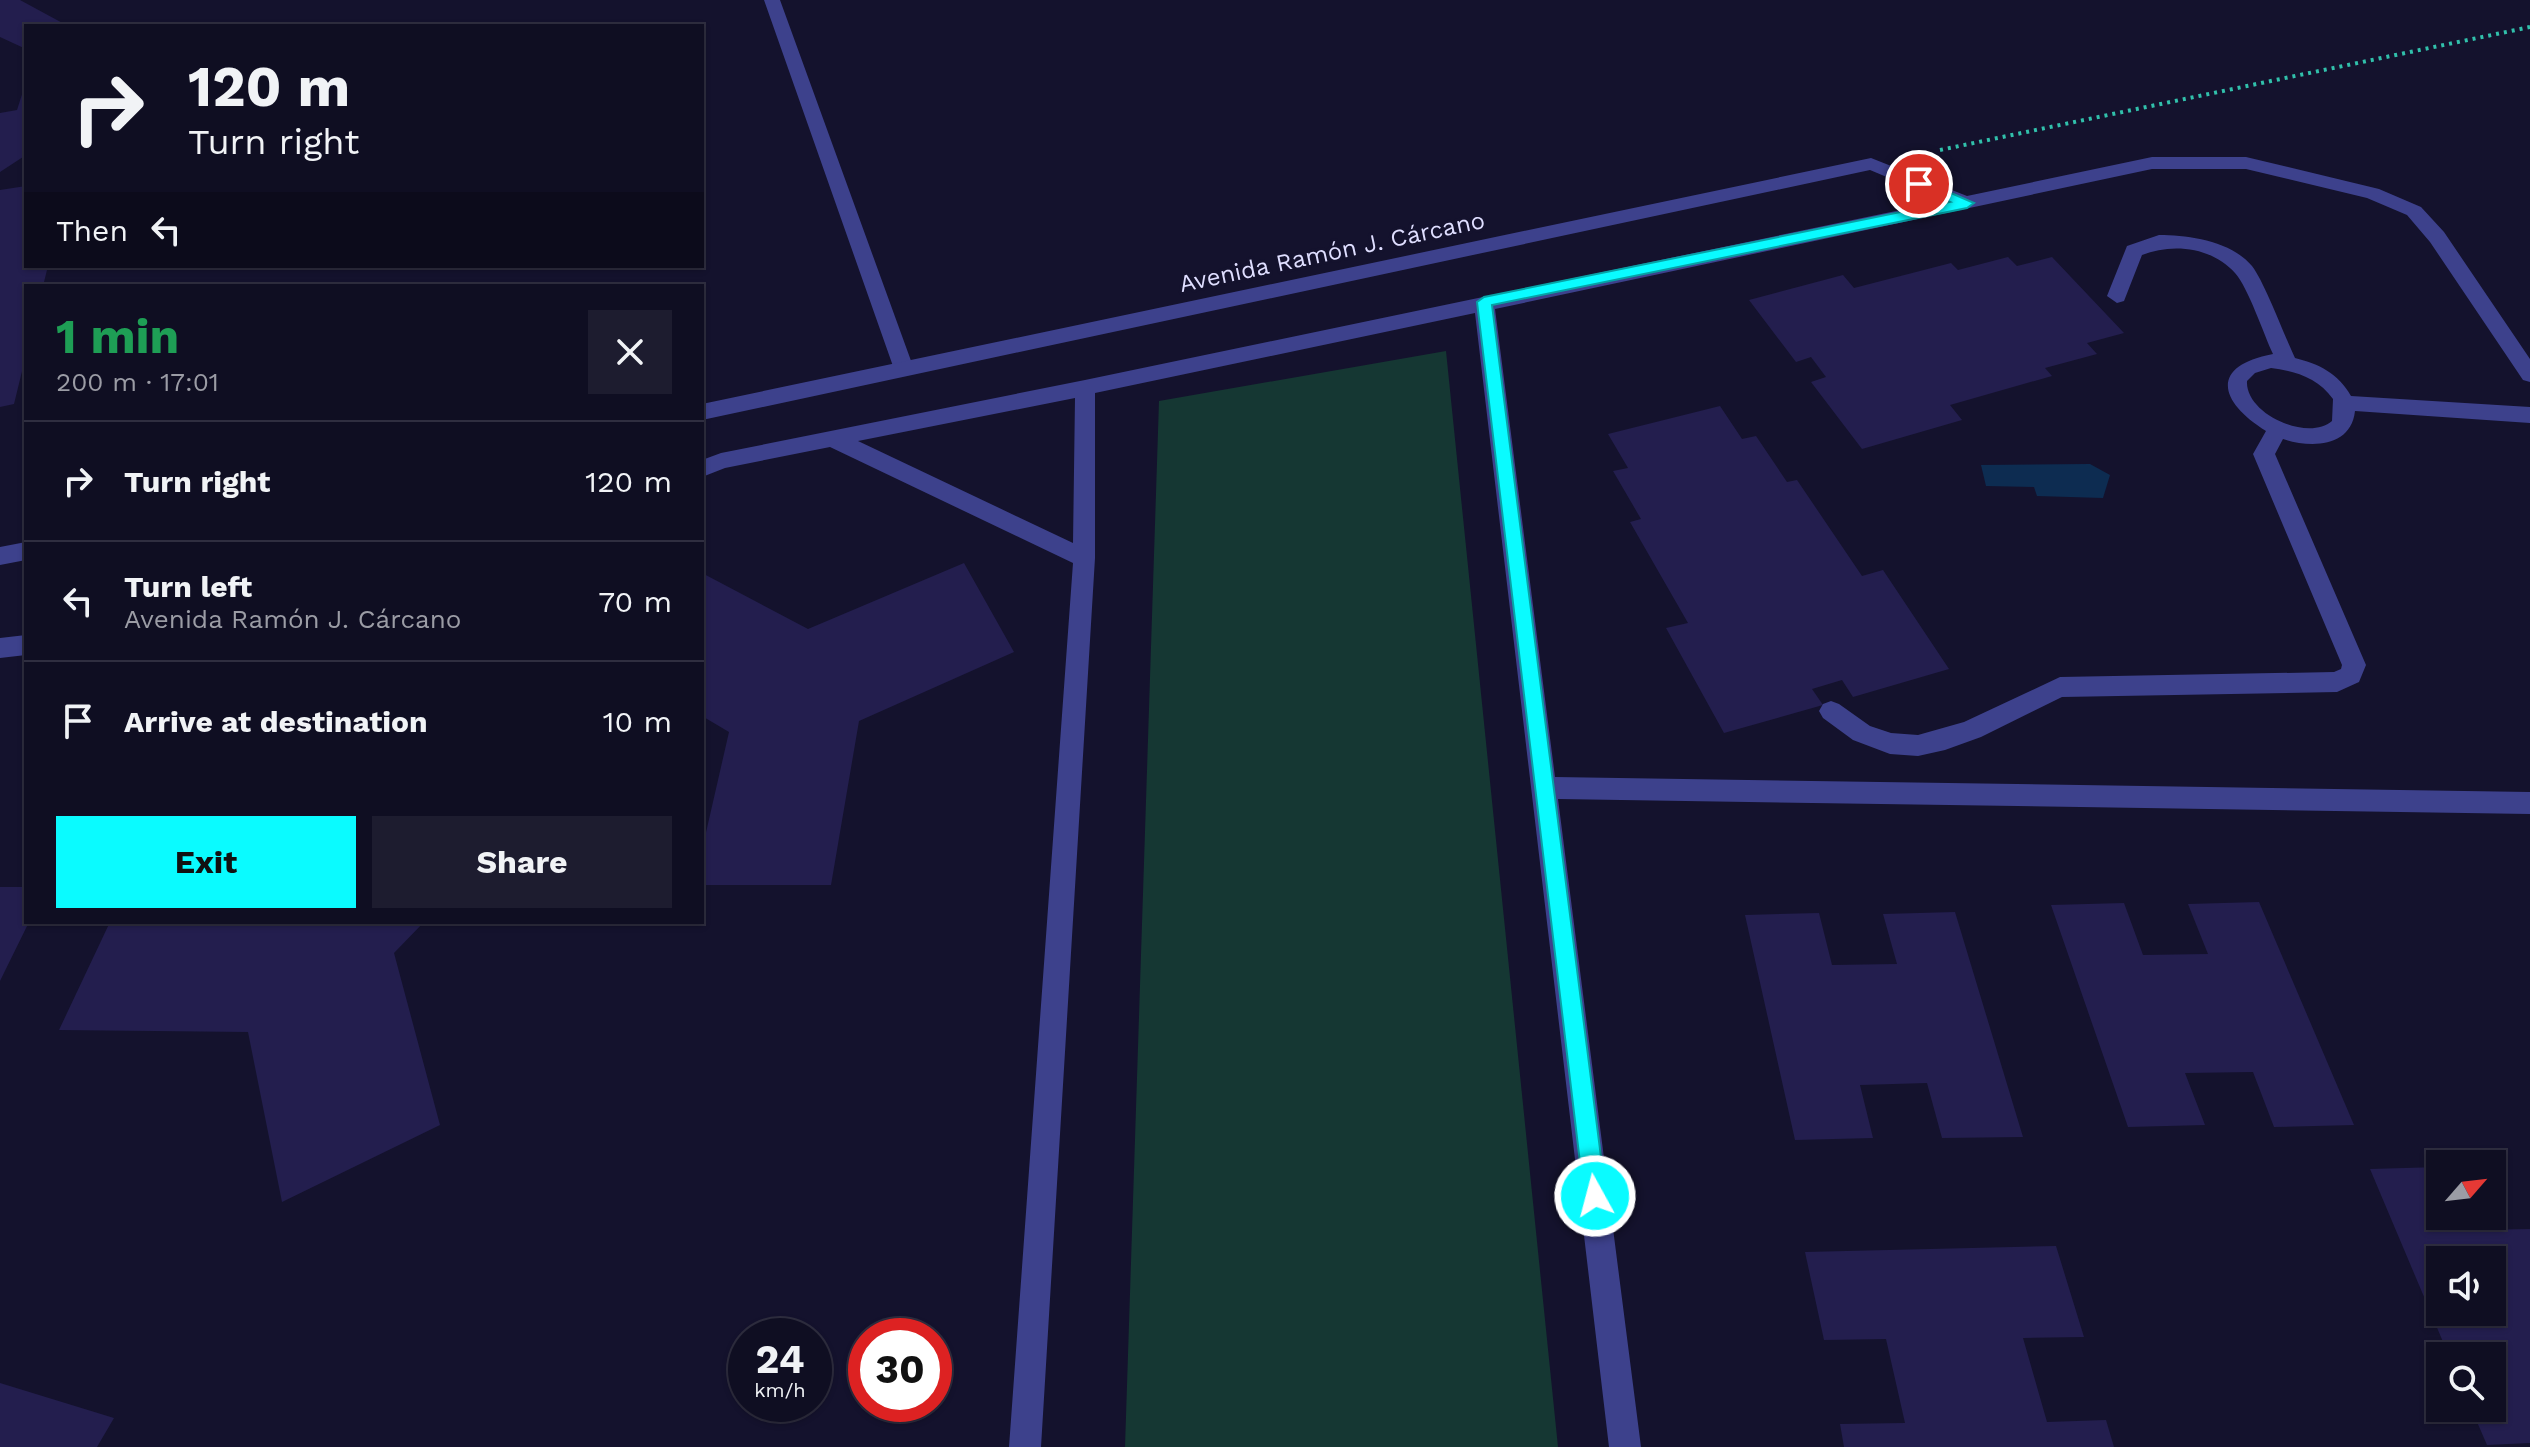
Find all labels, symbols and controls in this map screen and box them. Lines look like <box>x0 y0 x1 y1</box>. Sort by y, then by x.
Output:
text: 120 m <box>188 54 350 120</box>
icon: right <box>56 56 160 160</box>
text: Turn right <box>188 121 359 163</box>
pin <box>1885 150 1953 218</box>
icon: arrive <box>1897 162 1941 206</box>
street label: Avenida Ramón J. Cárcano <box>1177 206 1487 298</box>
icon: left <box>144 208 188 252</box>
text: Then <box>56 213 128 248</box>
text: 1 min <box>56 308 179 365</box>
button: close <box>588 310 672 394</box>
text: 200 m · 17:01 <box>56 367 219 397</box>
icon: right <box>56 459 100 503</box>
text: Turn right <box>124 464 270 499</box>
text: 120 m <box>585 464 672 499</box>
text: Turn left <box>124 569 252 604</box>
icon: left <box>56 579 100 623</box>
text: 70 m <box>598 584 672 619</box>
text: Avenida Ramón J. Cárcano <box>124 604 461 634</box>
icon: arrive <box>56 699 100 743</box>
text: Arrive at destination <box>124 704 428 739</box>
text: 10 m <box>603 704 672 739</box>
button: Exit <box>56 816 356 908</box>
button: Share <box>372 816 672 908</box>
north arrow <box>2426 1150 2506 1230</box>
map controls <box>2426 1150 2506 1422</box>
position arrow <box>1553 1154 1637 1238</box>
button: sound <box>2426 1246 2506 1326</box>
speed limit sign: 30 <box>848 1318 952 1422</box>
text: 24 <box>755 1336 805 1383</box>
button: search <box>2426 1342 2506 1422</box>
text: km/h <box>754 1378 806 1402</box>

